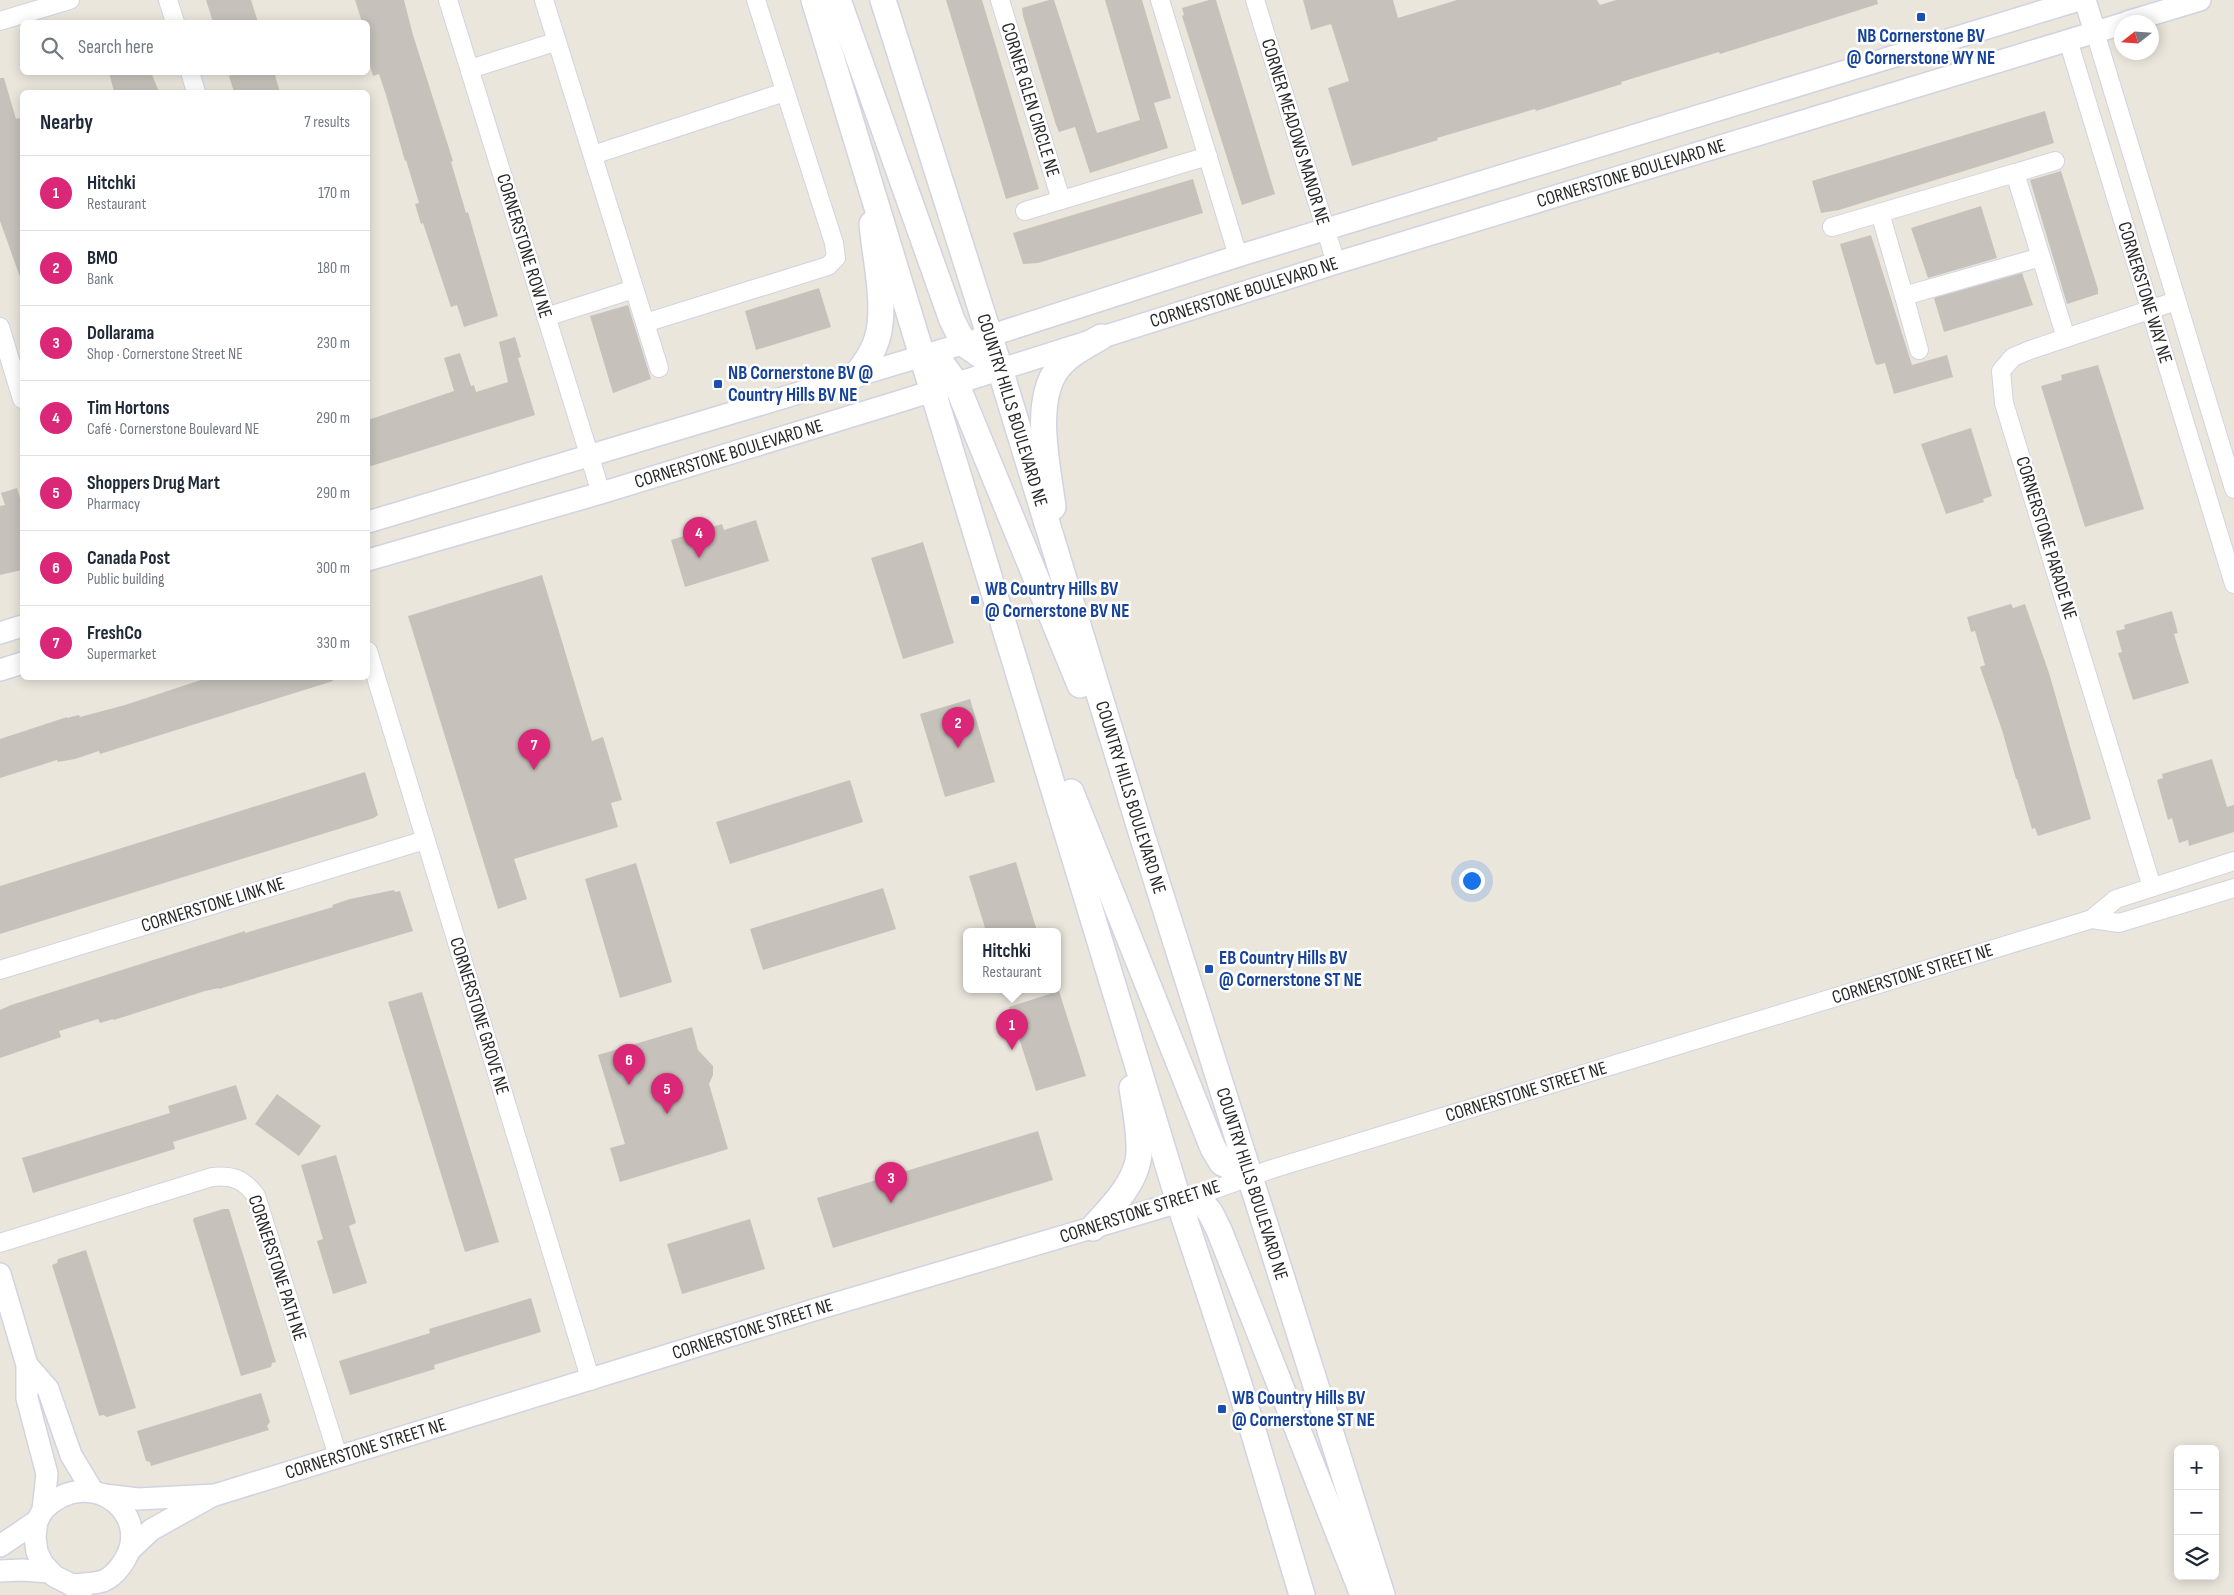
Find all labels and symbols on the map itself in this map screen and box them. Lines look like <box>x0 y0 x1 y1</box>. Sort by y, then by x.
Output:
marker: NB Cornerstone BV @ Cornerstone WY NE <box>1915 11 1927 23</box>
north arrow <box>2114 15 2159 60</box>
street label: CORNER GLEN CIRCLE NE <box>996 20 1064 180</box>
place label: NB Cornerstone BV @ Cornerstone WY NE <box>1847 25 1995 70</box>
street label: CORNER MEADOWS MANOR NE <box>1256 36 1334 228</box>
street label: CORNERSTONE BOULEVARD NE <box>1534 134 1728 213</box>
street label: CORNERSTONE ROW NE <box>491 171 557 321</box>
street label: CORNERSTONE WAY NE <box>2113 219 2177 366</box>
street label: CORNERSTONE BOULEVARD NE <box>1147 252 1341 333</box>
street label: COUNTRY HILLS BOULEVARD NE <box>972 311 1053 509</box>
place label: NB Cornerstone BV @ Country Hills BV NE <box>728 362 873 407</box>
marker: NB Cornerstone BV @ Country Hills BV NE <box>712 378 724 390</box>
street label: CORNERSTONE BOULEVARD NE <box>632 414 826 494</box>
street label: CORNERSTONE PARADE NE <box>2010 454 2082 622</box>
pin: 4 <box>683 517 715 558</box>
place label: WB Country Hills BV @ Cornerstone BV NE <box>985 578 1129 623</box>
marker: WB Country Hills BV @ Cornerstone BV NE <box>969 594 981 606</box>
street label: COUNTRY HILLS BOULEVARD NE <box>1090 698 1171 897</box>
pin: 2 <box>942 707 974 748</box>
pin: 7 <box>518 729 550 770</box>
your location <box>1459 868 1485 894</box>
street label: CORNERSTONE LINK NE <box>139 872 287 938</box>
street label: CORNERSTONE GROVE NE <box>444 935 514 1097</box>
street label: CORNERSTONE STREET NE <box>1829 938 1996 1009</box>
place label: EB Country Hills BV @ Cornerstone ST NE <box>1219 947 1362 992</box>
marker: EB Country Hills BV @ Cornerstone ST NE <box>1203 963 1215 975</box>
pin: 1 <box>996 1009 1028 1050</box>
pin: 6 <box>613 1044 645 1085</box>
street label: CORNERSTONE STREET NE <box>1443 1056 1610 1127</box>
pin: 5 <box>651 1073 683 1114</box>
street label: COUNTRY HILLS BOULEVARD NE <box>1211 1085 1293 1283</box>
pin: 3 <box>875 1162 907 1203</box>
street label: CORNERSTONE STREET NE <box>1057 1175 1223 1249</box>
street label: CORNERSTONE PATH NE <box>243 1192 311 1344</box>
street label: CORNERSTONE STREET NE <box>669 1293 836 1365</box>
place label: WB Country Hills BV @ Cornerstone ST NE <box>1232 1387 1375 1432</box>
marker: WB Country Hills BV @ Cornerstone ST NE <box>1216 1403 1228 1415</box>
street label: CORNERSTONE STREET NE <box>282 1413 449 1484</box>

